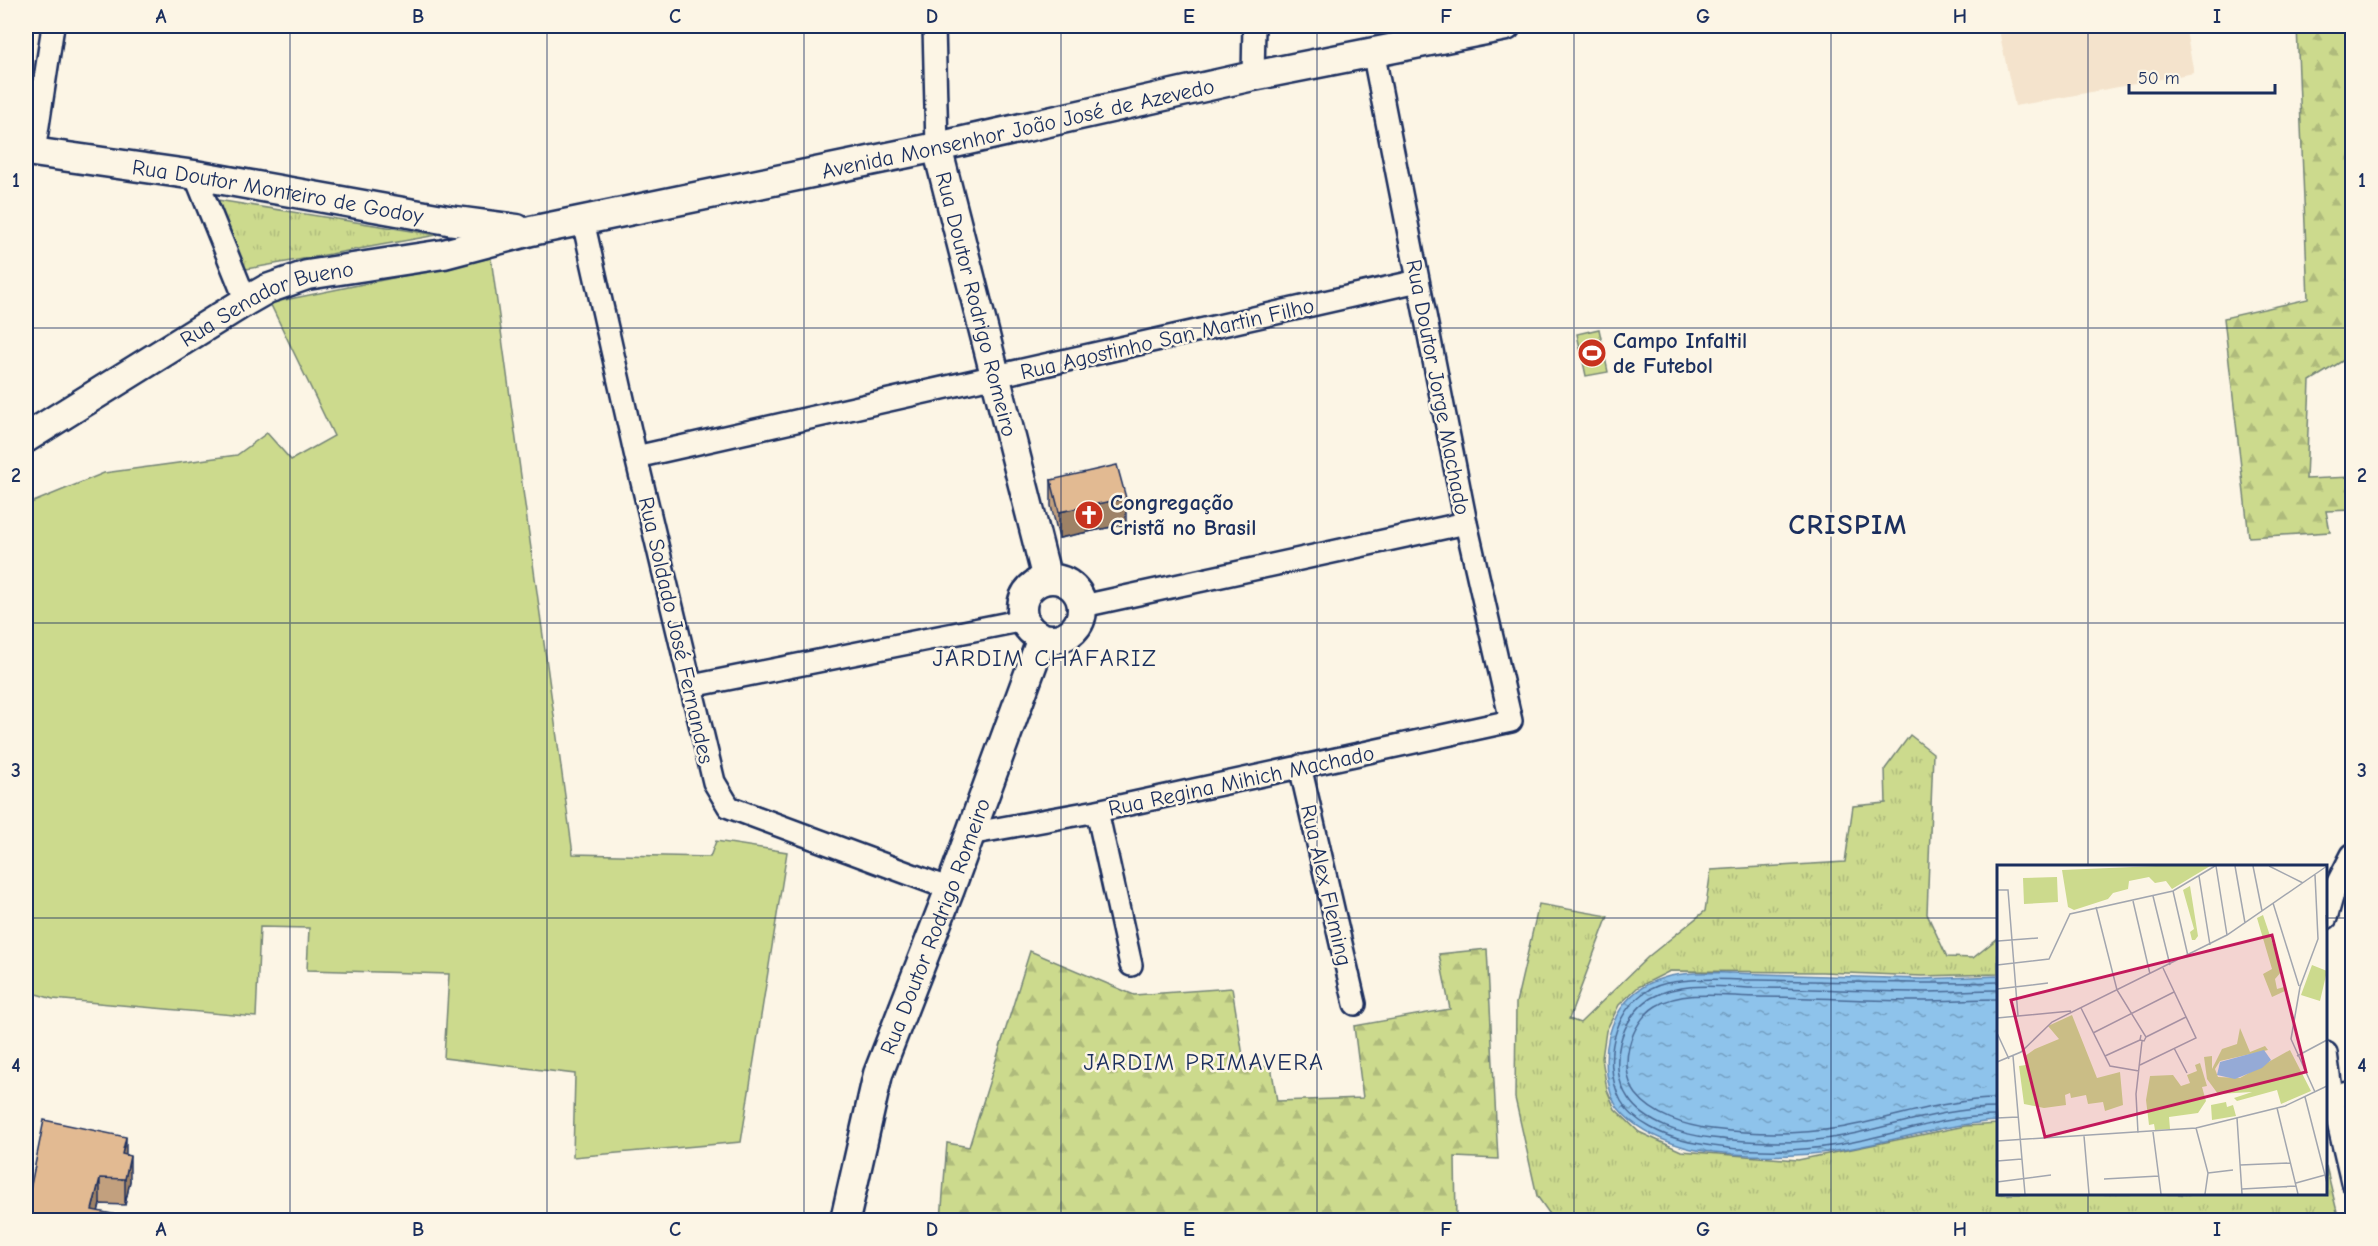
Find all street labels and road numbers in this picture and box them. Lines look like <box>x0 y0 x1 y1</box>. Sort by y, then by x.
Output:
street label: Avenida Monsenhor João José de Azevedo <box>819 73 1217 185</box>
street label: Rua Doutor Monteiro de Godoy <box>130 154 426 229</box>
street label: Rua Doutor Rodrigo Romeiro <box>930 169 1022 440</box>
street label: Rua Senador Bueno <box>175 256 355 353</box>
street label: Rua Doutor Jorge Machado <box>1400 257 1476 517</box>
street label: Rua Agostinho San Martin Filho <box>1018 292 1317 385</box>
street label: Rua Soldado José Fernandes <box>633 494 719 766</box>
street label: Rua Regina Mihich Machado <box>1106 740 1377 822</box>
street label: Rua Doutor Rodrigo Romeiro <box>875 795 996 1059</box>
street label: Rua Alex Fleming <box>1295 802 1357 969</box>

